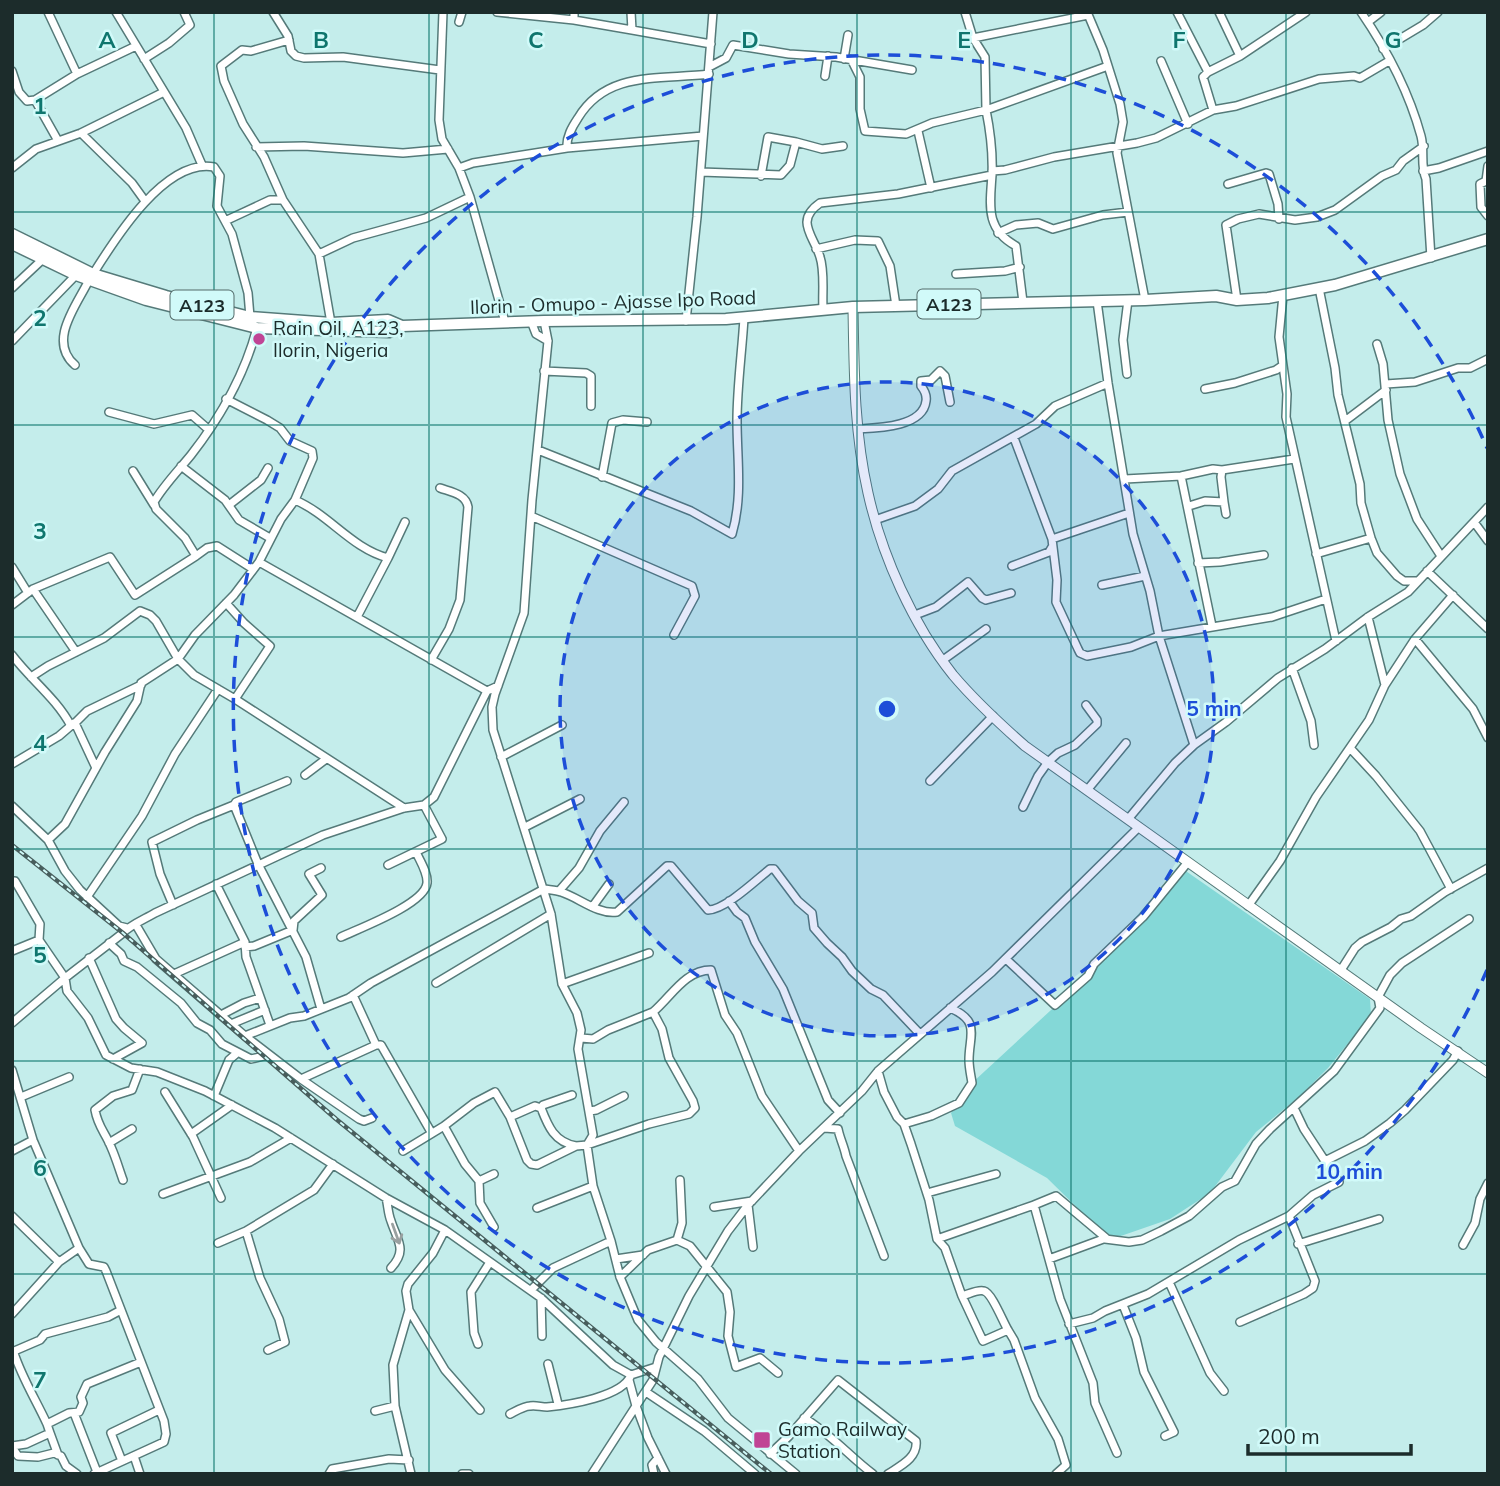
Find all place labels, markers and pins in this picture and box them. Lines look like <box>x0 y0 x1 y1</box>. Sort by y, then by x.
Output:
place label: Rain Oil, A123, Ilorin, Nigeria <box>273 316 404 362</box>
marker: Rain Oil, A123, Ilorin, Nigeria <box>251 331 267 347</box>
centre of rings <box>875 697 899 721</box>
place label: Gamo Railway Station <box>778 1417 907 1463</box>
marker: Gamo Railway Station <box>752 1430 772 1450</box>

